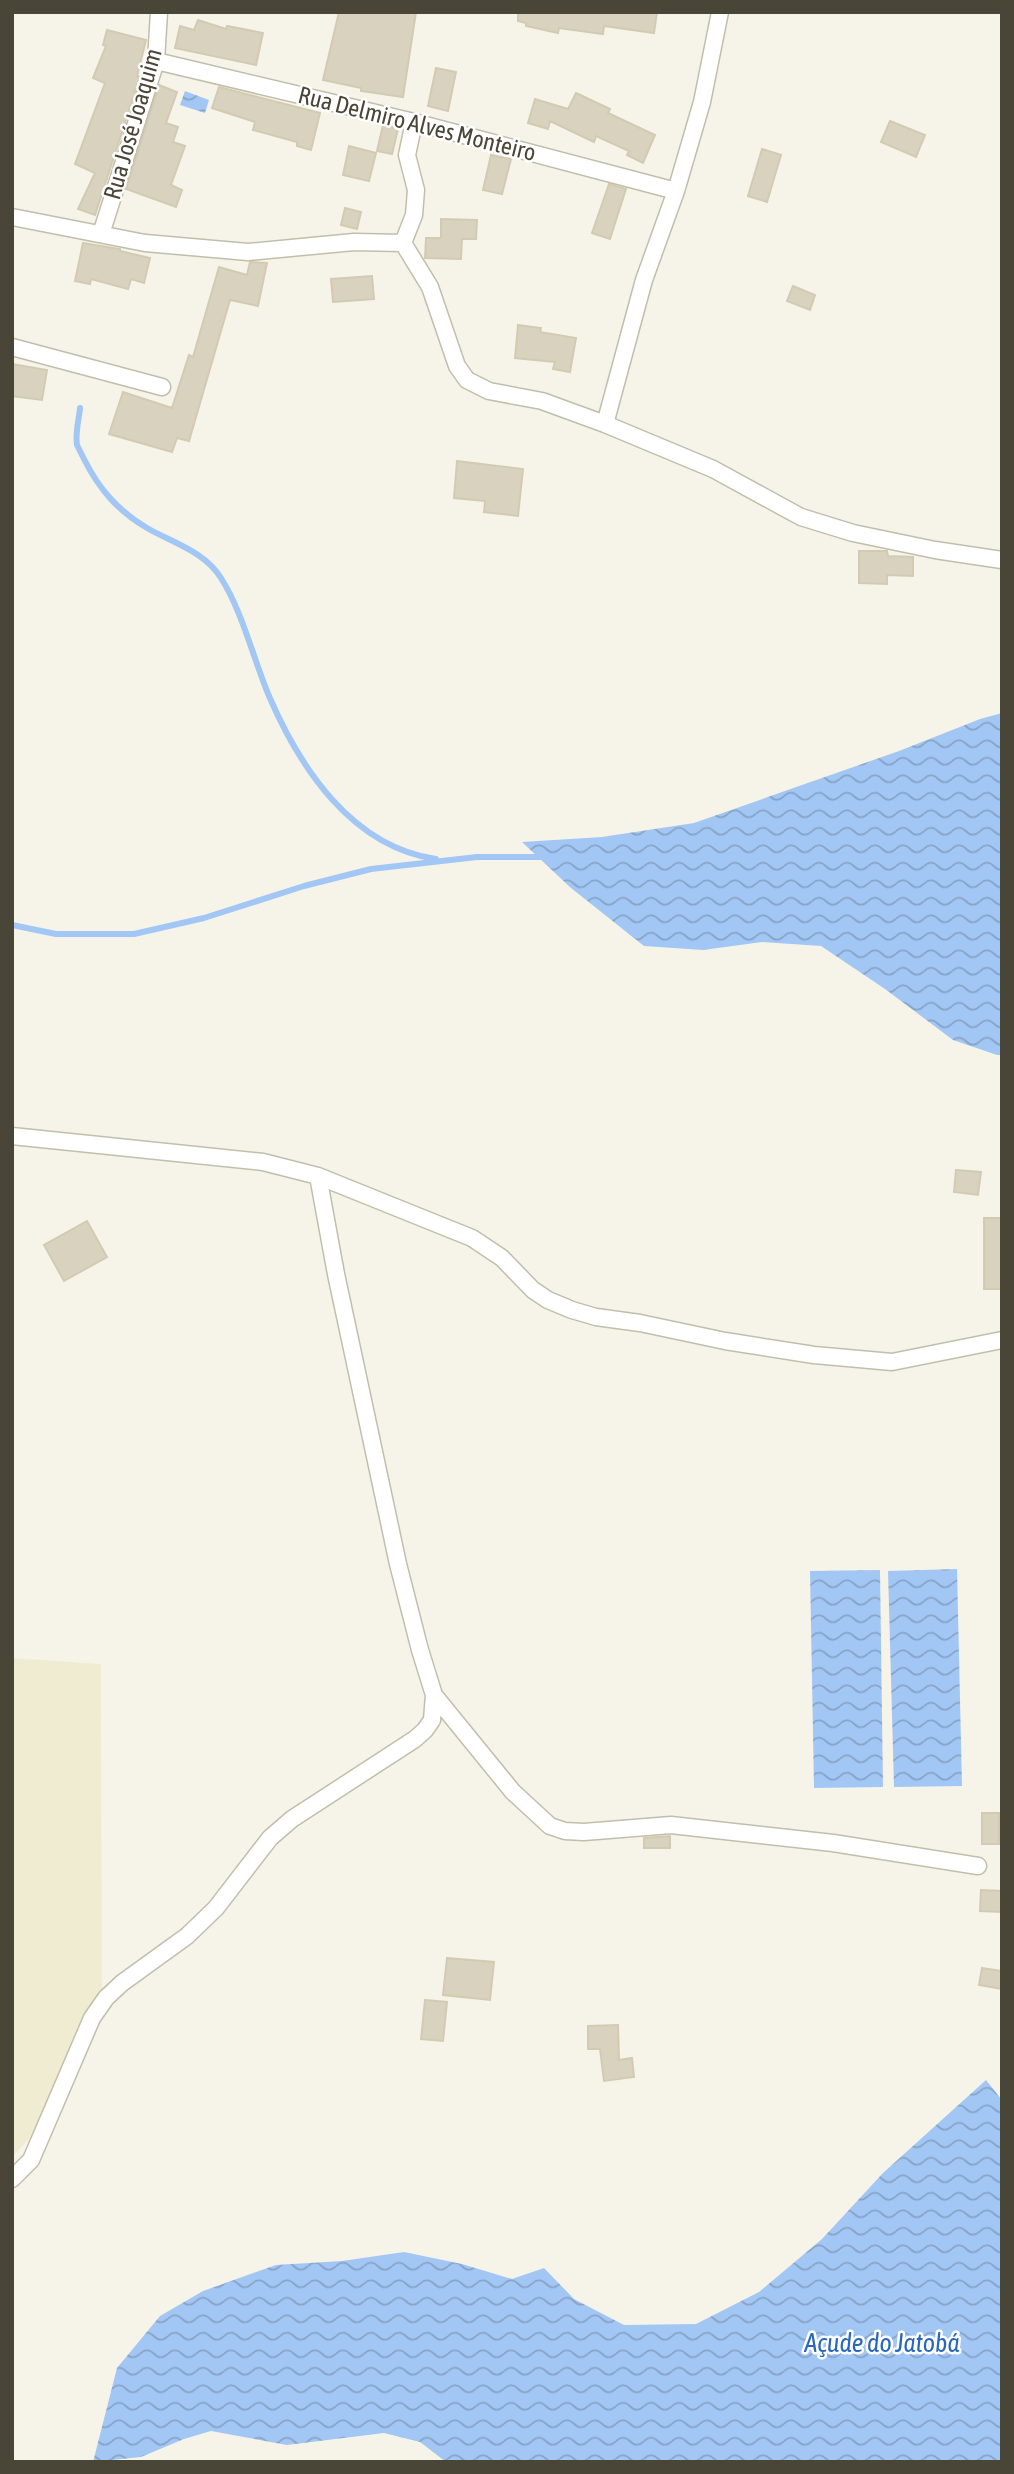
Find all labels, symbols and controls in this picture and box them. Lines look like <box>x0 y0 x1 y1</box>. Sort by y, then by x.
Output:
street label: Rua José Joaquim <box>98 45 167 202</box>
street label: Rua Delmiro Alves Monteiro <box>296 81 539 166</box>
water label: Açude do Jatobá <box>804 2328 960 2358</box>

